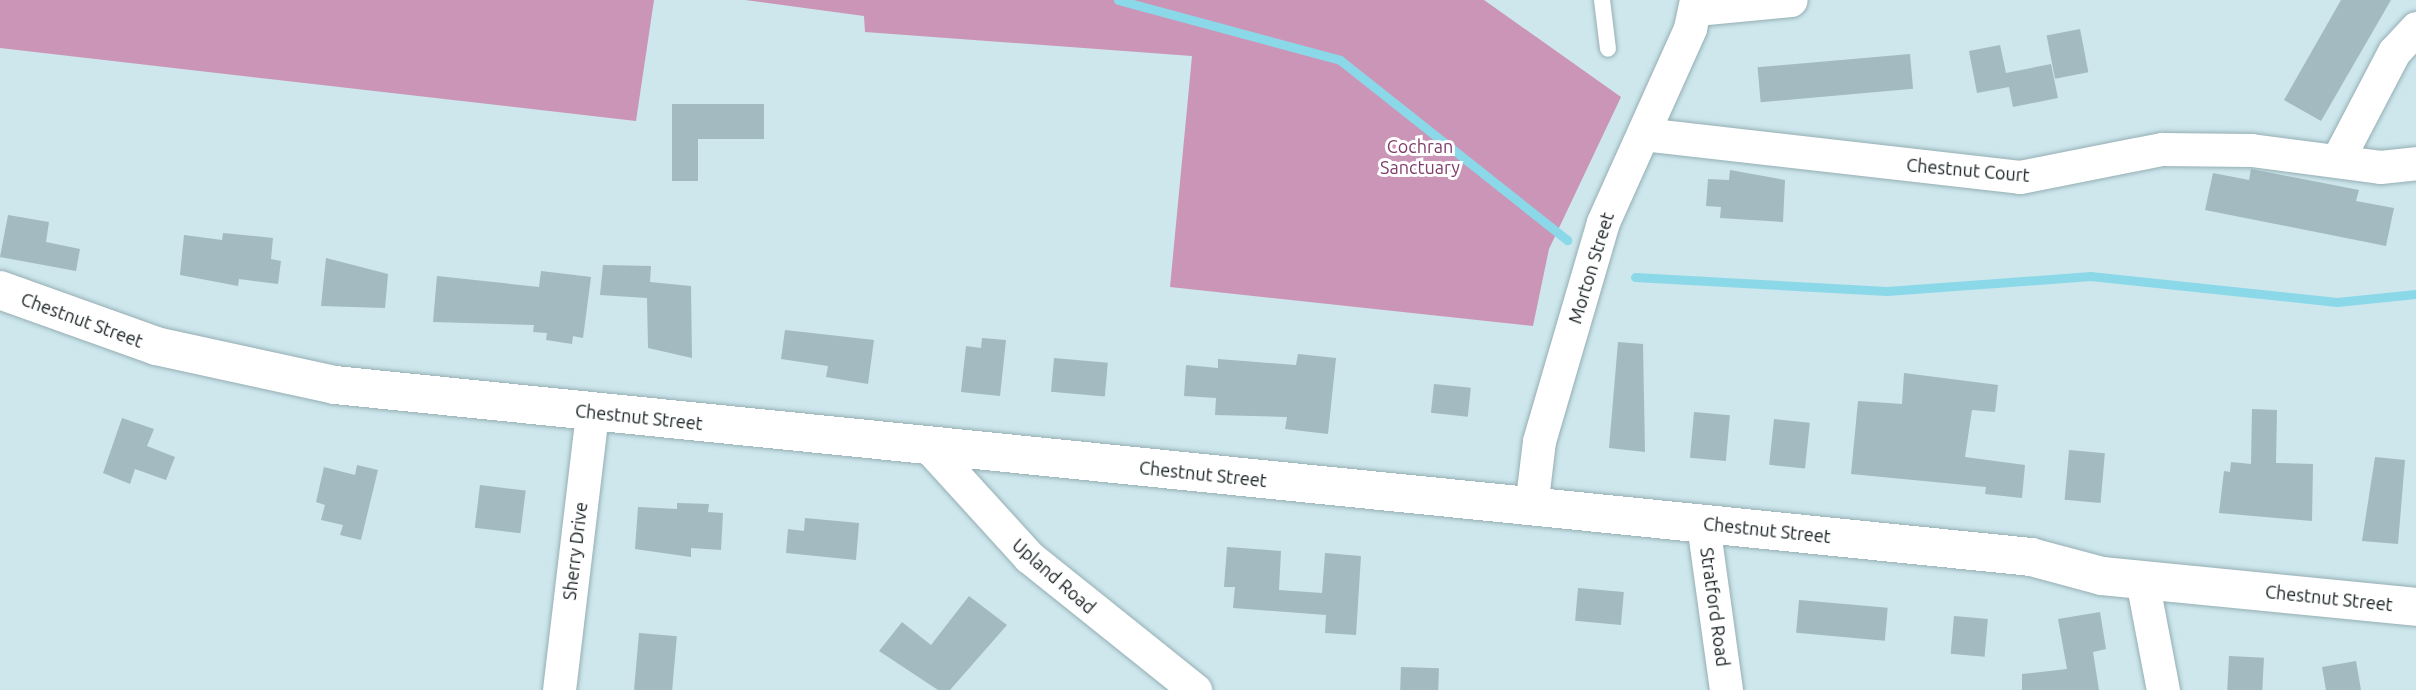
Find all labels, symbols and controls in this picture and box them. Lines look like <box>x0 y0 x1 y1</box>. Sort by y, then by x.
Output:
park label: Cochran Sanctuary <box>1380 136 1460 178</box>
street label: Chestnut Court <box>1905 154 2031 186</box>
street label: Morton Street <box>1564 210 1618 326</box>
street label: Chestnut Street <box>18 288 146 352</box>
street label: Chestnut Street <box>574 400 704 434</box>
street label: Chestnut Street <box>1138 457 1268 491</box>
street label: Sherry Drive <box>558 501 592 601</box>
street label: Chestnut Street <box>1702 513 1832 547</box>
street label: Upland Road <box>1008 534 1100 618</box>
street label: Stratford Road <box>1696 546 1734 668</box>
street label: Chestnut Street <box>2264 581 2394 615</box>

